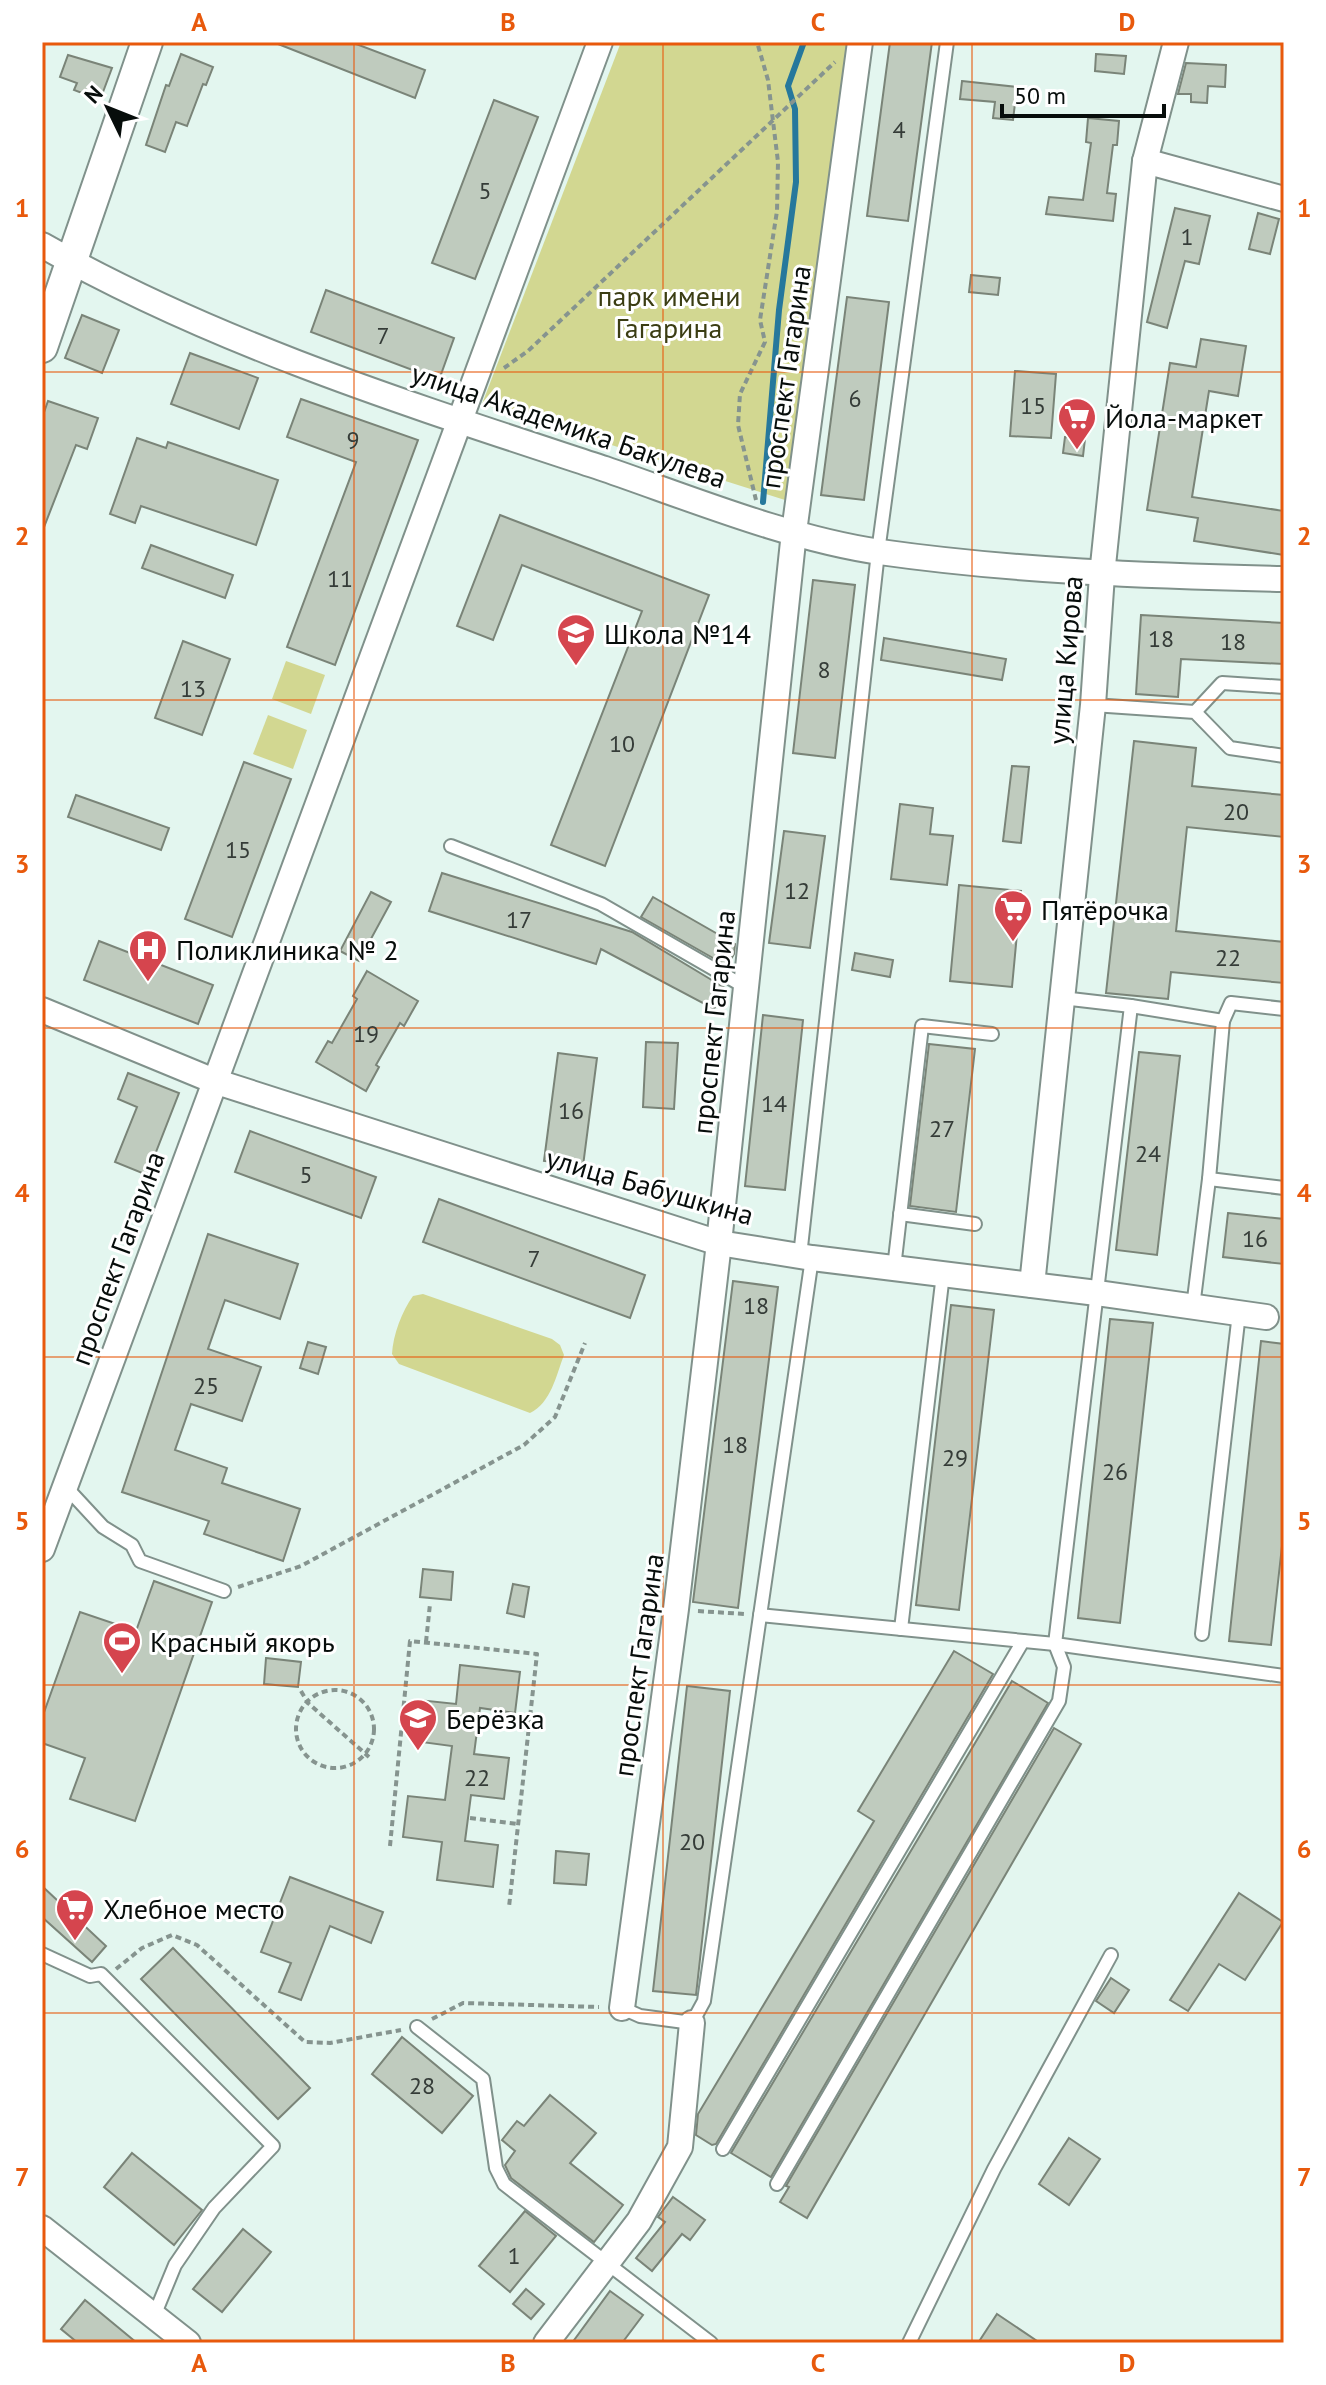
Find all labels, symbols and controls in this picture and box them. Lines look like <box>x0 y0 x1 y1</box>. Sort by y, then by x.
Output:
text: A <box>191 5 207 38</box>
text: B <box>500 5 516 38</box>
text: C <box>811 5 825 38</box>
text: D <box>1119 5 1135 38</box>
north arrow <box>68 68 148 148</box>
scale bar <box>1002 68 1164 118</box>
text: N <box>78 80 109 109</box>
text: 50 m <box>1014 80 1066 111</box>
house number: 4 <box>892 114 906 145</box>
house number: 5 <box>478 175 492 206</box>
text: 1 <box>15 191 29 224</box>
text: 1 <box>1297 191 1311 224</box>
house number: 1 <box>1180 221 1194 252</box>
street label: проспект Гагарина <box>751 263 819 491</box>
park label: парк имени Гагарина <box>598 277 740 346</box>
house number: 7 <box>376 320 390 351</box>
street label: улица Академика Бакулева <box>407 354 731 496</box>
house number: 6 <box>848 383 862 414</box>
house number: 15 <box>1020 390 1046 421</box>
supermarket icon: Йола-маркет <box>1056 396 1098 451</box>
place label: Йола-маркет <box>1105 399 1263 436</box>
house number: 9 <box>346 424 360 455</box>
text: 2 <box>15 519 29 552</box>
text: 2 <box>1297 519 1311 552</box>
house number: 11 <box>327 563 353 594</box>
street label: улица Кирова <box>1039 574 1091 746</box>
school or university icon: Школа №14 <box>555 612 597 667</box>
place label: Школа №14 <box>604 615 751 652</box>
house number: 18 <box>1148 623 1174 654</box>
house number: 18 <box>1220 626 1246 657</box>
house number: 8 <box>817 654 831 685</box>
house number: 13 <box>180 673 206 704</box>
house number: 10 <box>609 728 635 759</box>
house number: 20 <box>1223 796 1249 827</box>
house number: 15 <box>225 834 251 865</box>
text: 3 <box>15 847 29 880</box>
text: 3 <box>1297 847 1311 880</box>
house number: 12 <box>784 875 810 906</box>
supermarket icon: Пятёрочка <box>992 888 1034 943</box>
place label: Пятёрочка <box>1041 891 1169 928</box>
house number: 17 <box>506 904 532 935</box>
street label: проспект Гагарина <box>683 908 743 1136</box>
hospital icon: Поликлиника № 2 <box>127 928 169 983</box>
place label: Поликлиника № 2 <box>176 931 399 968</box>
house number: 22 <box>1215 942 1241 973</box>
house number: 19 <box>353 1018 379 1049</box>
house number: 14 <box>761 1088 787 1119</box>
house number: 16 <box>558 1095 584 1126</box>
house number: 27 <box>929 1113 955 1144</box>
house number: 24 <box>1135 1138 1161 1169</box>
street label: улица Бабушкина <box>542 1139 758 1233</box>
street label: проспект Гагарина <box>61 1146 173 1370</box>
house number: 5 <box>299 1159 313 1190</box>
text: 4 <box>15 1176 30 1209</box>
text: 4 <box>1297 1176 1312 1209</box>
house number: 16 <box>1242 1223 1268 1254</box>
house number: 7 <box>527 1243 541 1274</box>
house number: 18 <box>743 1290 769 1321</box>
house number: 25 <box>193 1370 219 1401</box>
house number: 18 <box>722 1429 748 1460</box>
house number: 29 <box>942 1442 968 1473</box>
house number: 26 <box>1102 1456 1128 1487</box>
text: 5 <box>15 1504 29 1537</box>
text: 5 <box>1297 1504 1311 1537</box>
street label: проспект Гагарина <box>604 1551 672 1779</box>
sports icon: Красный якорь <box>101 1620 143 1675</box>
place label: Красный якорь <box>150 1623 335 1660</box>
school or university icon: Берёзка <box>397 1697 439 1752</box>
place label: Берёзка <box>446 1700 545 1737</box>
house number: 22 <box>464 1762 490 1793</box>
house number: 20 <box>679 1826 705 1857</box>
text: 6 <box>15 1832 29 1865</box>
text: 6 <box>1297 1832 1311 1865</box>
supermarket icon: Хлебное место <box>54 1887 96 1942</box>
place label: Хлебное место <box>103 1890 285 1927</box>
house number: 28 <box>409 2070 435 2101</box>
text: 7 <box>15 2160 29 2193</box>
text: 7 <box>1297 2160 1311 2193</box>
house number: 1 <box>507 2240 521 2271</box>
text: A <box>191 2346 207 2379</box>
text: B <box>500 2346 516 2379</box>
text: C <box>811 2346 825 2379</box>
text: D <box>1119 2346 1135 2379</box>

